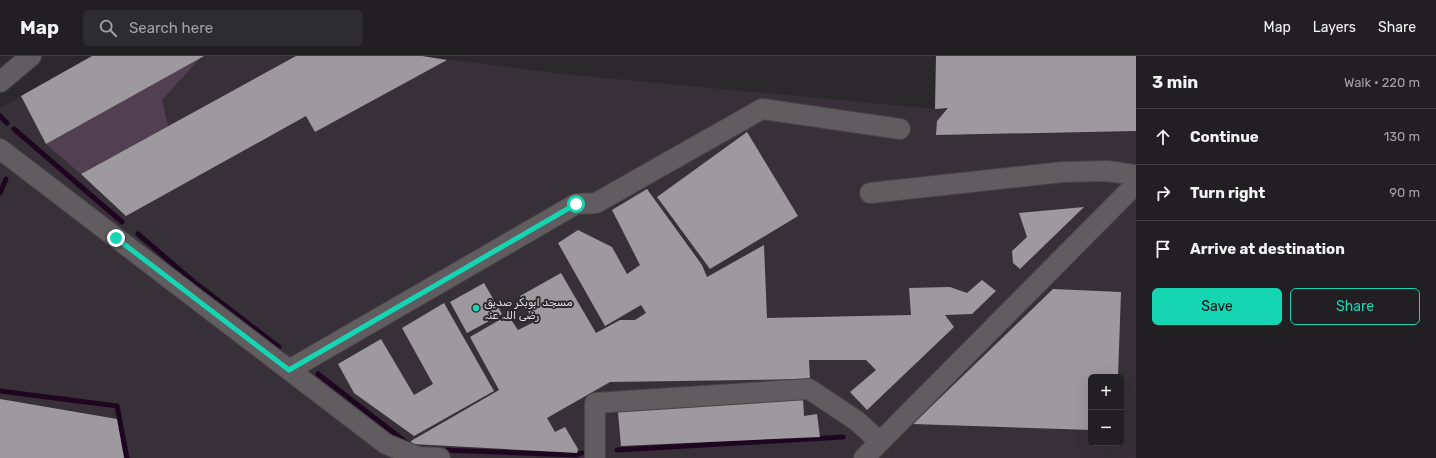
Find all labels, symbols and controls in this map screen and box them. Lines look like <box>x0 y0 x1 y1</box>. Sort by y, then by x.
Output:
search box <box>83 10 363 46</box>
text: Map <box>20 16 59 39</box>
icon: search <box>97 17 119 39</box>
text: Search here <box>129 19 213 37</box>
text: Map <box>1264 19 1291 36</box>
text: Layers <box>1313 19 1356 36</box>
text: Share <box>1378 19 1416 36</box>
text: 3 min <box>1152 72 1198 92</box>
text: Walk · 220 m <box>1344 75 1420 90</box>
icon: ahead <box>1152 126 1174 148</box>
text: Continue <box>1190 128 1259 146</box>
text: 130 m <box>1384 129 1420 144</box>
icon: right <box>1152 182 1174 204</box>
text: Turn right <box>1190 184 1265 202</box>
text: 90 m <box>1389 185 1420 200</box>
route start <box>567 195 585 213</box>
route end <box>107 229 125 247</box>
icon: arrive <box>1152 238 1174 260</box>
text: Arrive at destination <box>1190 240 1345 258</box>
button: Save <box>1152 288 1282 325</box>
button: Share <box>1290 288 1420 325</box>
place label: مسجد ابوبکر صدیق رضی اللہ عنہ <box>484 296 573 322</box>
marker: مسجد ابوبکر صدیق رضی اللہ عنہ <box>471 303 481 313</box>
map controls <box>1088 374 1124 446</box>
button: + <box>1088 374 1124 410</box>
button: − <box>1088 410 1124 446</box>

